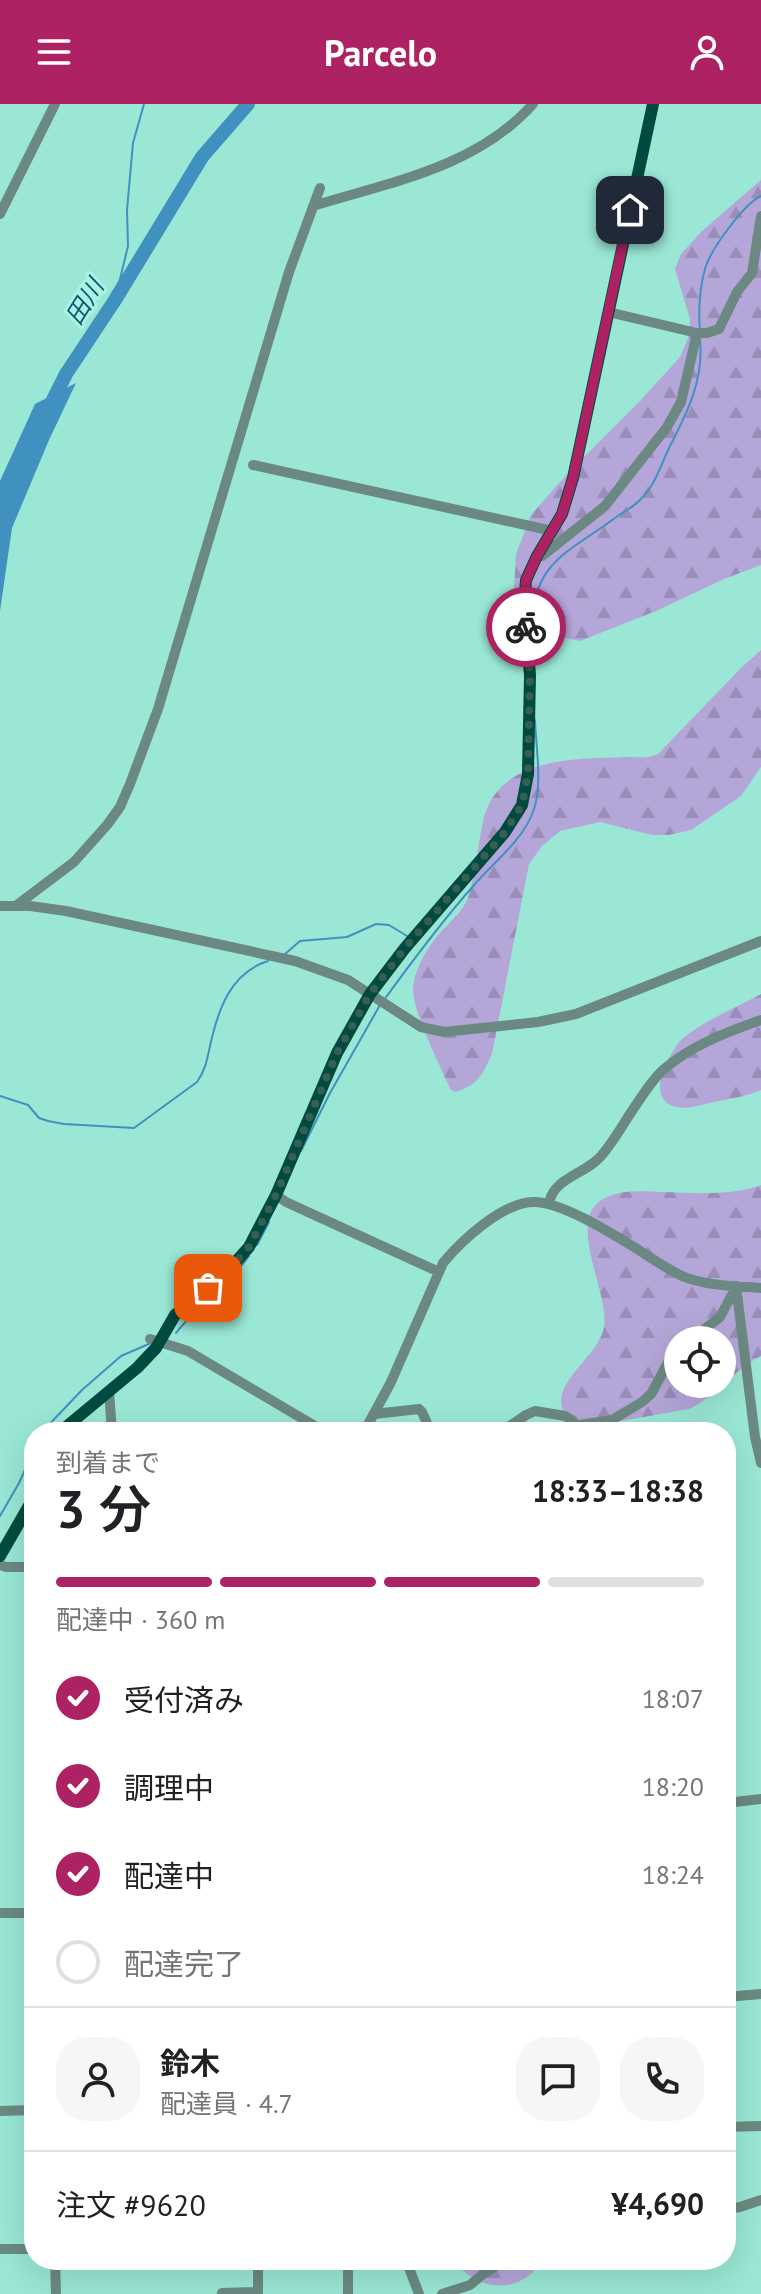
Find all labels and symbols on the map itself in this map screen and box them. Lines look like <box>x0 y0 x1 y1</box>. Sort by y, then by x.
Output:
pin <box>596 176 664 244</box>
water label: 田川 <box>59 271 112 330</box>
courier <box>486 587 566 667</box>
pin <box>174 1254 242 1322</box>

